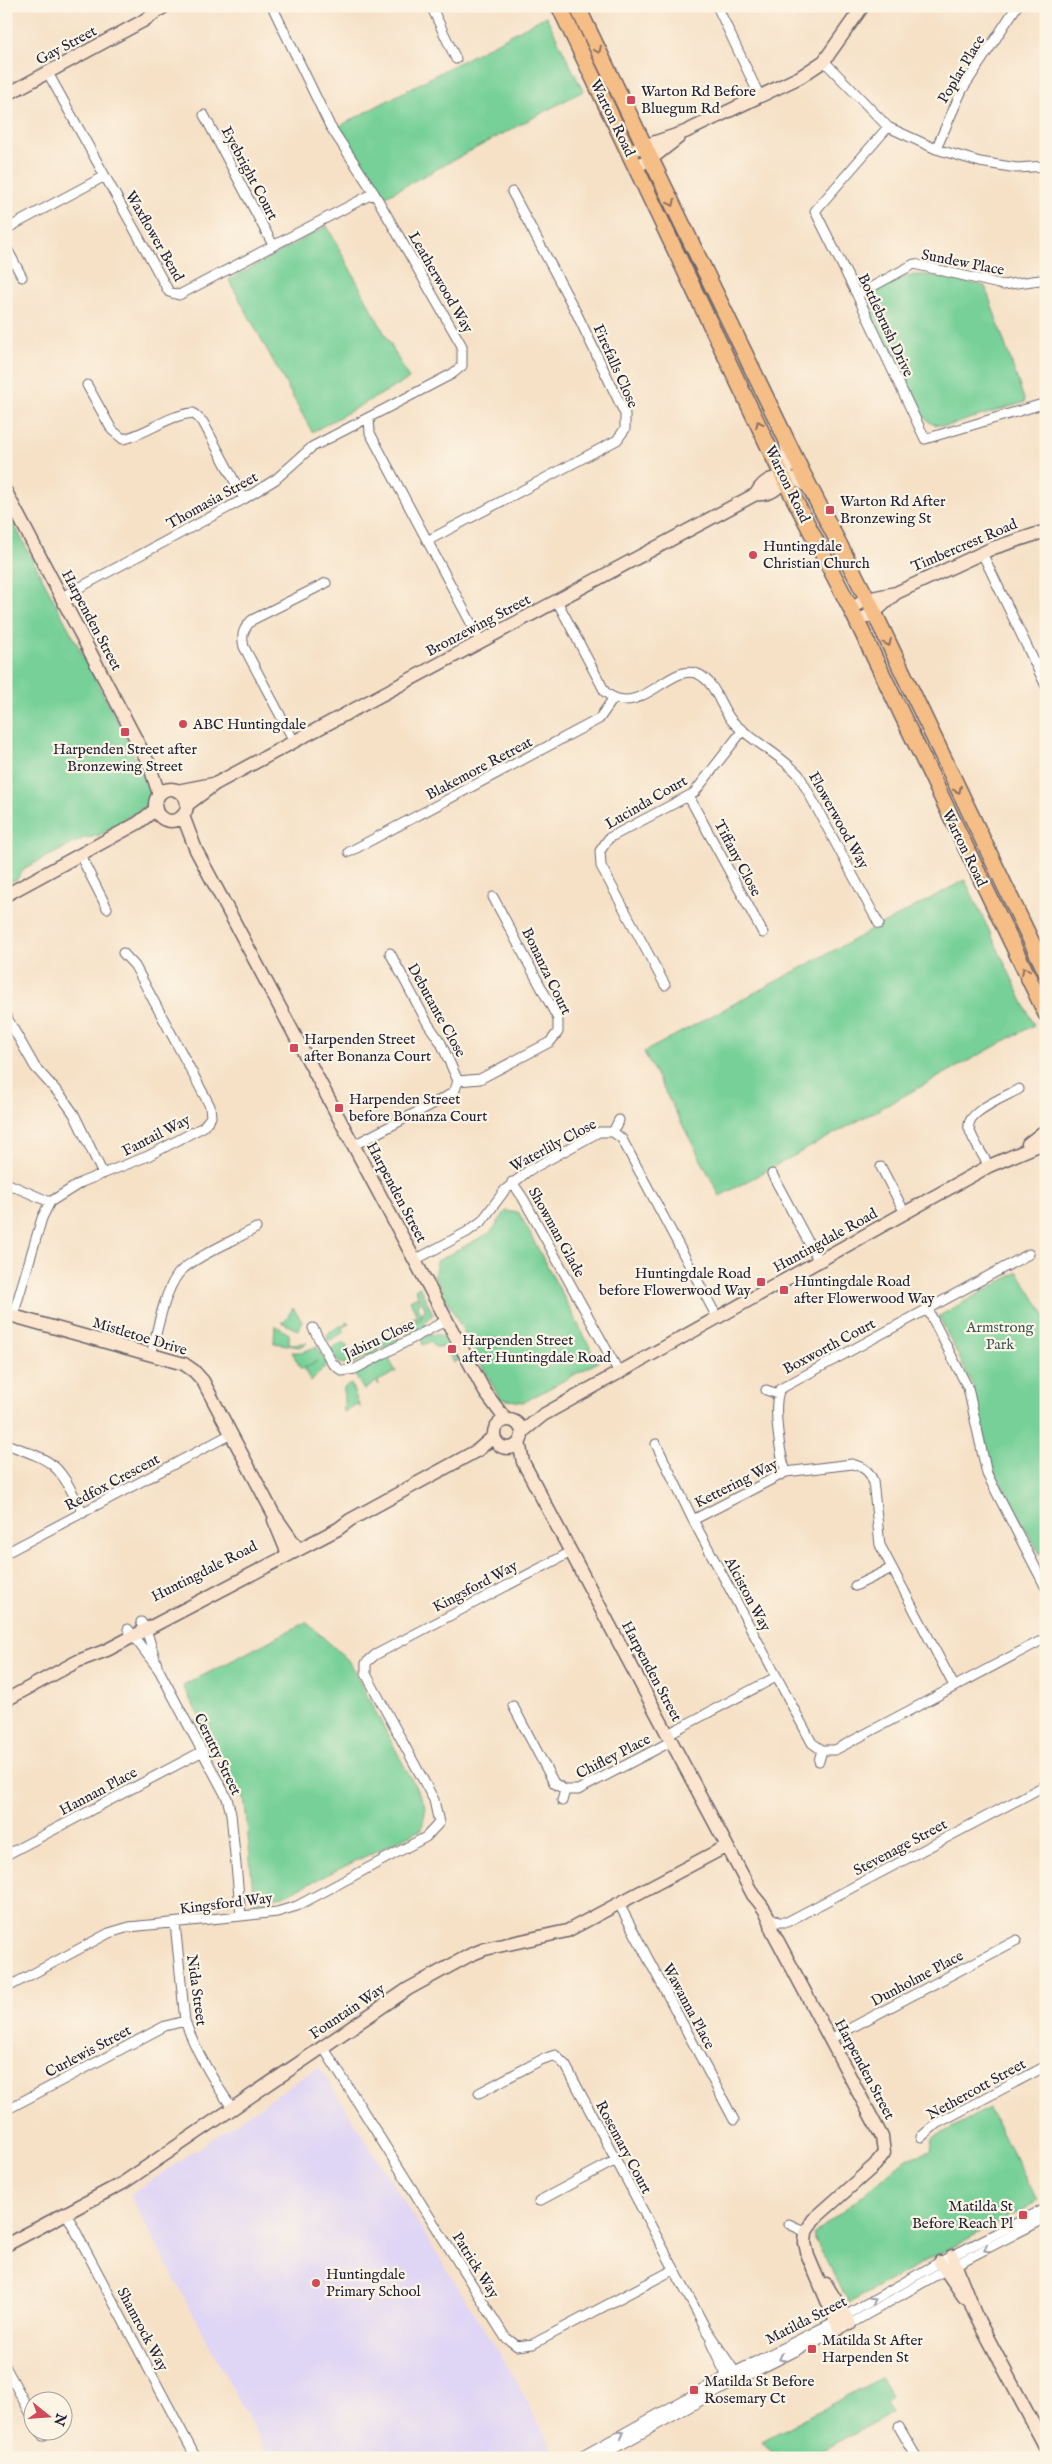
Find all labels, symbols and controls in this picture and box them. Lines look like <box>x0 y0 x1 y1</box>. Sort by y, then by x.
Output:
street label: Gay Street <box>33 22 100 69</box>
street label: Poplar Place <box>934 31 989 107</box>
one-way arrow <box>592 45 602 54</box>
street label: Warton Road <box>586 76 640 161</box>
place label: Warton Rd Before Bluegum Rd <box>641 82 756 118</box>
marker: Warton Rd Before Bluegum Rd <box>625 94 637 106</box>
street label: Eyebright Court <box>217 123 282 223</box>
street label: Waxflower Bend <box>121 188 189 286</box>
one-way arrow <box>666 198 676 207</box>
street label: Leatherwood Way <box>404 228 478 337</box>
street label: Sundew Place <box>920 245 1006 280</box>
street label: Bottlebrush Drive <box>853 270 918 380</box>
street label: Firefalls Close <box>589 321 642 411</box>
one-way arrow <box>755 420 765 429</box>
street label: Warton Road <box>761 442 815 527</box>
street label: Thomasia Street <box>163 468 261 533</box>
place label: Warton Rd After Bronzewing St <box>840 492 946 528</box>
marker: Warton Rd After Bronzewing St <box>824 504 836 516</box>
street label: Timbercrest Road <box>908 514 1021 576</box>
place label: Huntingdale Christian Church <box>763 537 870 573</box>
marker: Huntingdale Christian Church <box>747 549 759 561</box>
street label: Harpenden Street <box>57 567 126 674</box>
street label: Bronzewing Street <box>423 590 534 661</box>
one-way arrow <box>882 638 893 647</box>
place label: ABC Huntingdale <box>192 715 306 734</box>
marker: ABC Huntingdale <box>177 718 189 730</box>
marker: Harpenden Street after Bronzewing Street <box>119 726 131 738</box>
street label: Blakemore Retreat <box>423 732 536 805</box>
place label: Harpenden Street after Bronzewing Street <box>53 740 198 776</box>
street label: Flowerwood Way <box>804 768 873 873</box>
street label: Lucinda Court <box>602 771 691 834</box>
one-way arrow <box>952 785 962 794</box>
street label: Warton Road <box>938 806 992 891</box>
street label: Tiffany Close <box>709 817 766 900</box>
street label: Bonanza Court <box>517 925 576 1018</box>
street label: Debutante Close <box>403 960 470 1061</box>
one-way arrow <box>1020 966 1031 975</box>
place label: Harpenden Street after Bonanza Court <box>304 1030 431 1066</box>
marker: Harpenden Street after Bonanza Court <box>288 1042 300 1054</box>
place label: Harpenden Street before Bonanza Court <box>349 1090 487 1126</box>
marker: Harpenden Street before Bonanza Court <box>333 1102 345 1114</box>
street label: Fantail Way <box>119 1110 194 1161</box>
street label: Waterlily Close <box>507 1115 600 1176</box>
street label: Harpenden Street <box>362 1139 431 1246</box>
street label: Showman Glade <box>524 1184 589 1281</box>
street label: Huntingdale Road <box>770 1203 882 1277</box>
place label: Huntingdale Road before Flowerwood Way <box>599 1264 752 1300</box>
place label: Huntingdale Road after Flowerwood Way <box>794 1272 935 1308</box>
marker: Huntingdale Road before Flowerwood Way <box>755 1276 767 1288</box>
marker: Huntingdale Road after Flowerwood Way <box>778 1284 790 1296</box>
street label: Mistletoe Drive <box>90 1313 189 1360</box>
street label: Boxworth Court <box>780 1314 879 1379</box>
street label: Jabiru Close <box>339 1315 418 1365</box>
park label: Armstrong Park <box>965 1318 1035 1354</box>
place label: Harpenden Street after Huntingdale Road <box>462 1331 612 1367</box>
marker: Harpenden Street after Huntingdale Road <box>446 1343 458 1355</box>
street label: Redfox Crescent <box>61 1449 163 1515</box>
street label: Kettering Way <box>691 1454 782 1513</box>
street label: Huntingdale Road <box>148 1536 261 1606</box>
street label: Alciston Way <box>720 1553 775 1635</box>
street label: Kingsford Way <box>429 1556 522 1617</box>
street label: Harpenden Street <box>617 1618 686 1725</box>
street label: Cerutty Street <box>189 1710 246 1798</box>
street label: Chifley Place <box>573 1730 654 1783</box>
street label: Hannan Place <box>56 1763 141 1820</box>
street label: Stevenage Street <box>850 1815 950 1880</box>
street label: Kingsford Way <box>178 1888 274 1919</box>
street label: Dunholme Place <box>868 1946 967 2011</box>
street label: Nida Street <box>182 1953 211 2027</box>
street label: Wawanna Place <box>658 1960 719 2052</box>
street label: Fountain Way <box>306 1979 389 2044</box>
street label: Harpenden Street <box>830 2016 899 2123</box>
street label: Curlewis Street <box>42 2021 134 2082</box>
street label: Nethercott Street <box>923 2054 1029 2124</box>
street label: Rosemary Court <box>591 2097 656 2197</box>
place label: Matilda St Before Reach Pl <box>912 2197 1014 2233</box>
marker: Matilda St Before Reach Pl <box>1017 2209 1029 2221</box>
street label: Patrick Way <box>448 2229 504 2302</box>
one-way arrow <box>983 2243 992 2253</box>
place label: Huntingdale Primary School <box>326 2265 422 2301</box>
marker: Huntingdale Primary School <box>310 2277 322 2289</box>
street label: Shamrock Way <box>113 2284 173 2375</box>
street label: Matilda Street <box>762 2292 850 2349</box>
one-way arrow <box>868 2297 877 2307</box>
place label: Matilda St After Harpenden St <box>822 2331 923 2367</box>
marker: Matilda St After Harpenden St <box>806 2343 818 2355</box>
one-way arrow <box>778 2352 787 2362</box>
place label: Matilda St Before Rosemary Ct <box>704 2372 814 2408</box>
marker: Matilda St Before Rosemary Ct <box>688 2384 700 2396</box>
north arrow <box>22 2392 72 2442</box>
text: N <box>49 2410 70 2428</box>
one-way arrow <box>616 2431 625 2441</box>

